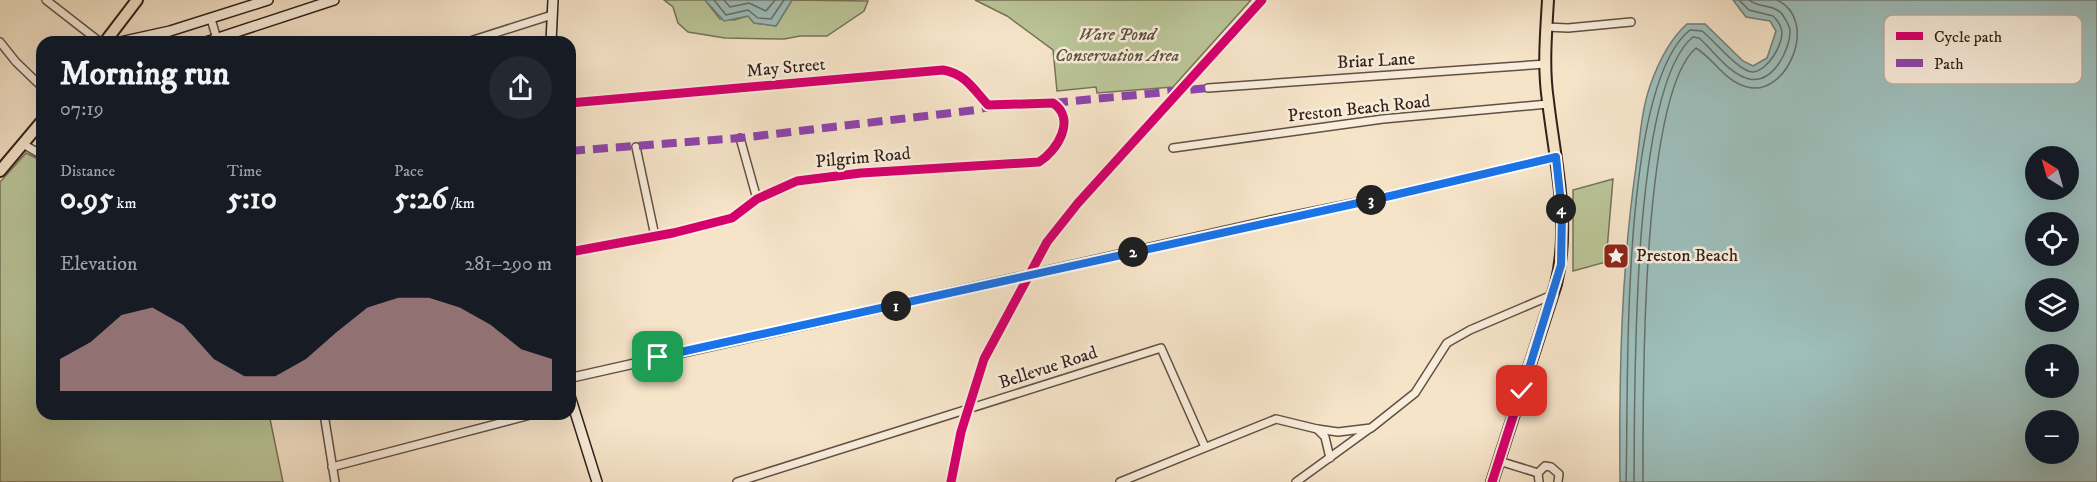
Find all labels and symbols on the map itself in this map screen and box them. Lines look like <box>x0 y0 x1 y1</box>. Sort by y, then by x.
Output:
legend <box>1884 15 2082 84</box>
park label: Ware Pond Conservation Area <box>1055 24 1180 67</box>
text: Cycle path <box>1934 27 2003 47</box>
street label: Briar Lane <box>1336 48 1416 74</box>
street label: May Street <box>746 54 827 82</box>
text: Path <box>1934 54 1964 74</box>
street label: Preston Beach Road <box>1287 91 1431 127</box>
street label: Pilgrim Road <box>815 143 911 173</box>
north arrow <box>2025 146 2079 200</box>
pin: 3 <box>1356 185 1386 215</box>
pin: 4 <box>1546 194 1576 224</box>
pin: 2 <box>1118 237 1148 267</box>
place icon: Preston Beach <box>1601 241 1631 271</box>
place label: Preston Beach <box>1636 245 1739 267</box>
pin: 1 <box>881 291 911 321</box>
pin <box>632 331 683 382</box>
street label: Bellevue Road <box>996 342 1100 394</box>
pin <box>1496 365 1547 416</box>

